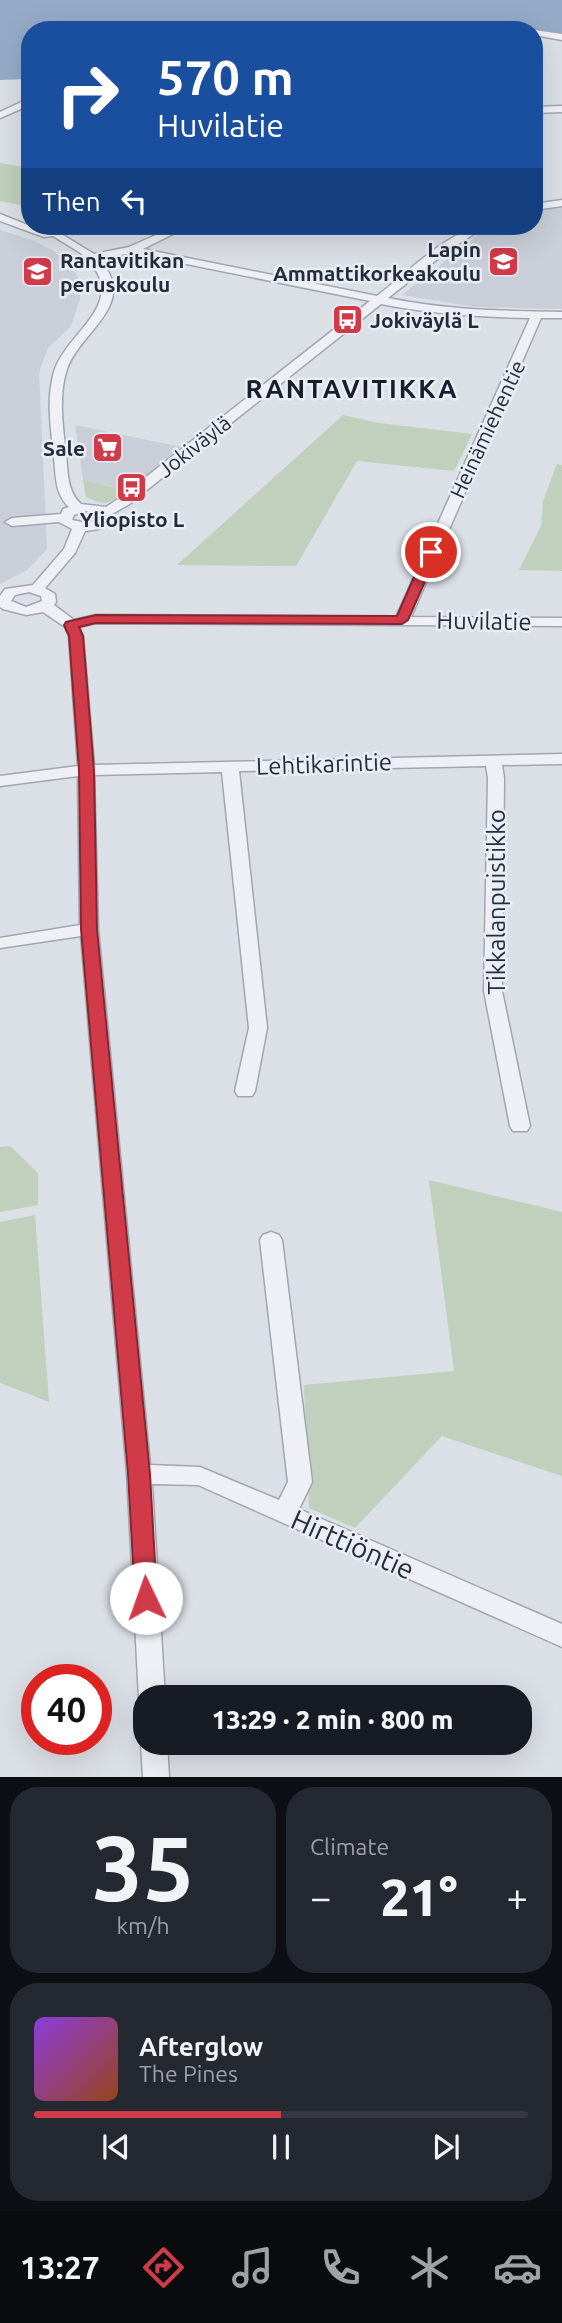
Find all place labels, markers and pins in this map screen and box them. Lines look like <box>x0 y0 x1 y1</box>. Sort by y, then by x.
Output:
place label: Lapin Ammattikorkeakoulu <box>273 237 481 285</box>
school or university icon: Lapin Ammattikorkeakoulu <box>487 244 521 278</box>
place label: Rantavitikan peruskoulu <box>60 248 184 296</box>
school or university icon: Rantavitikan peruskoulu <box>20 255 54 289</box>
bus stop icon: Jokiväylä L <box>330 303 364 337</box>
place label: Jokiväylä L <box>370 308 479 332</box>
supermarket icon: Sale <box>91 431 125 465</box>
place label: Sale <box>43 436 85 460</box>
bus stop icon: Yliopisto L <box>115 470 149 504</box>
place label: Yliopisto L <box>80 507 185 531</box>
pin <box>401 522 461 582</box>

